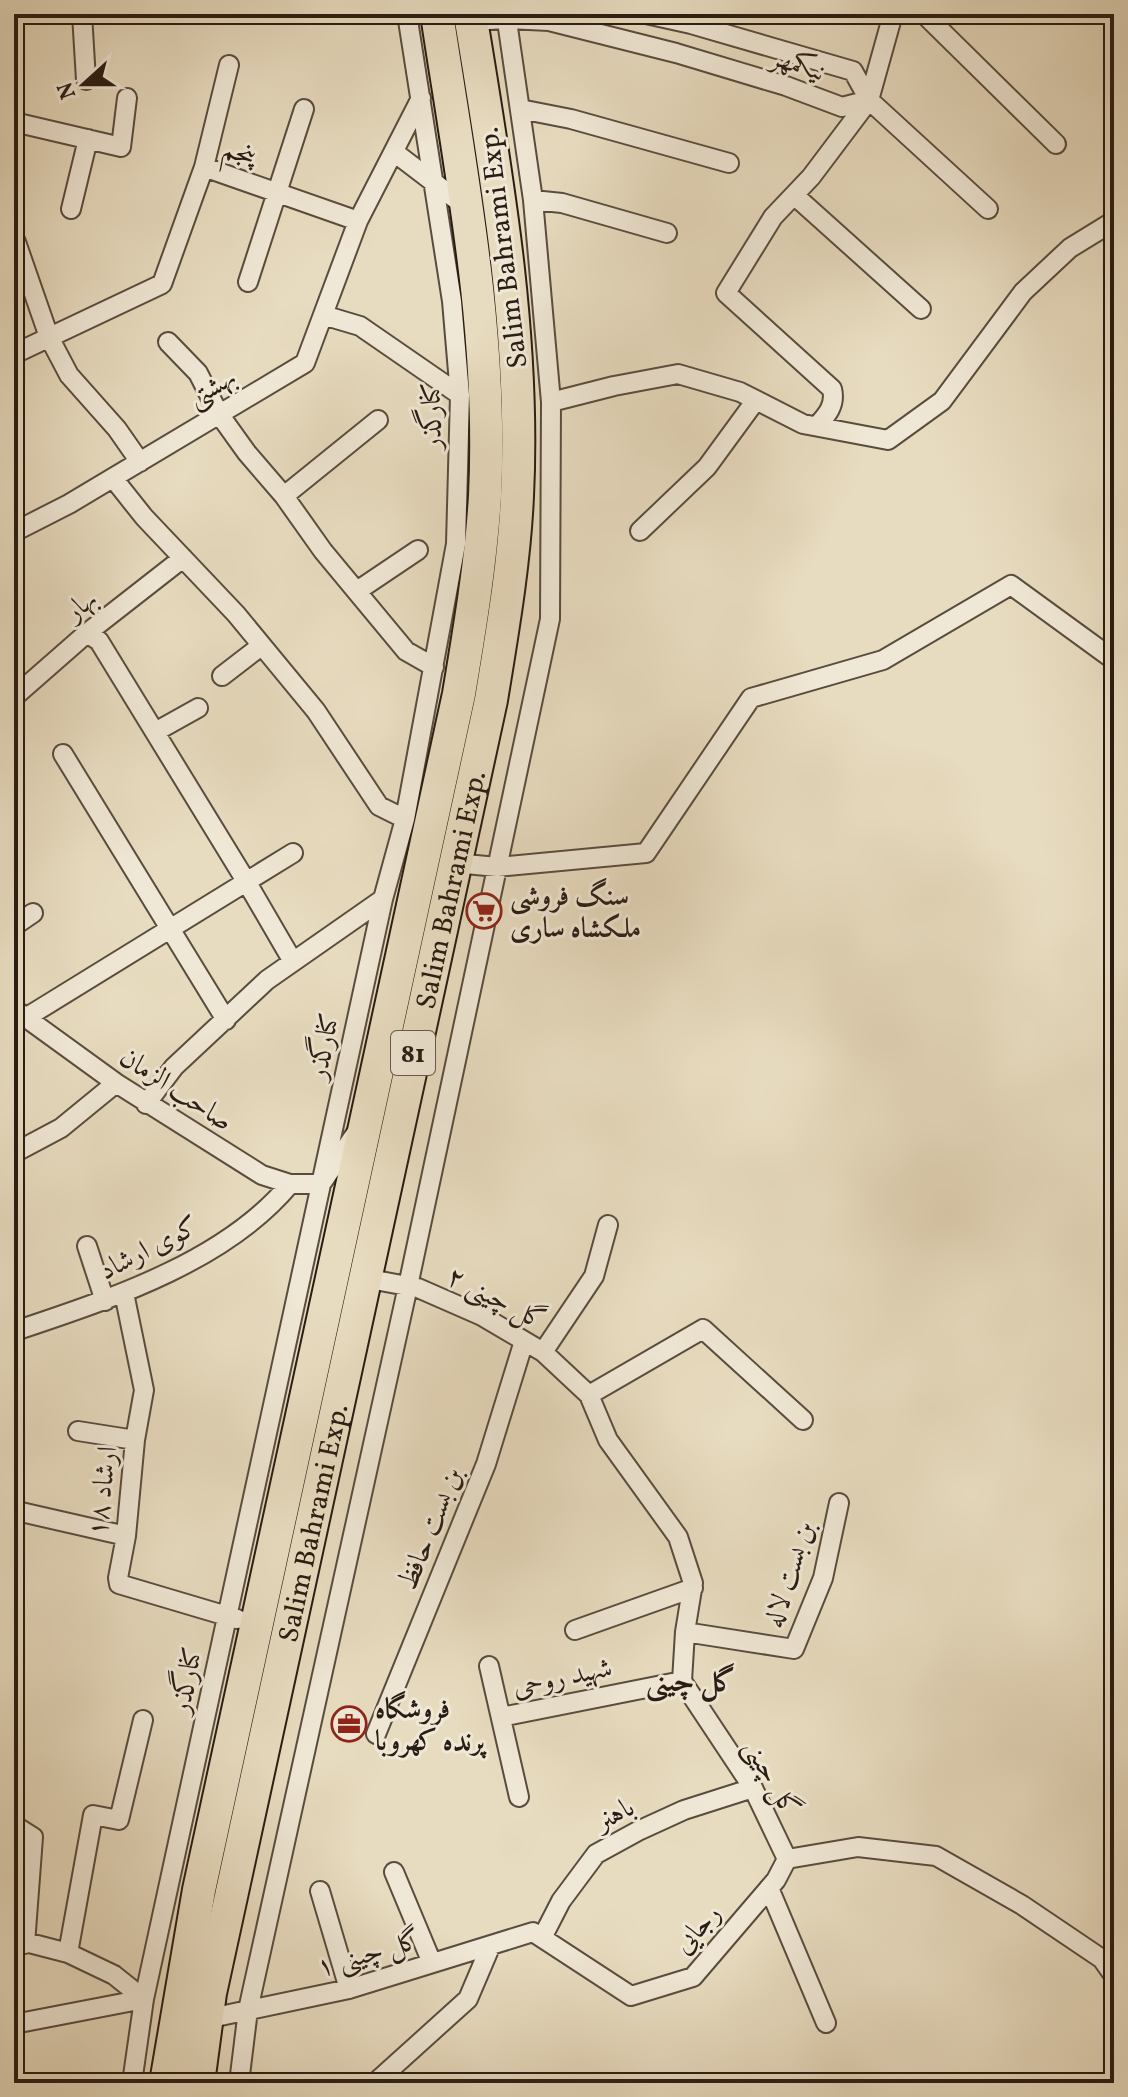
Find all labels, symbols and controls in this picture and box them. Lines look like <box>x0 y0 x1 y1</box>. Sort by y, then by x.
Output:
street label: نیکمهر <box>763 37 830 92</box>
north arrow <box>44 44 124 124</box>
text: N <box>50 77 85 103</box>
street label: Salim Bahrami Exp. <box>470 125 539 371</box>
street label: پنجم <box>216 130 264 183</box>
street label: بهشتی <box>180 358 244 418</box>
street label: کنارگذر <box>411 383 452 452</box>
street label: بهار <box>54 581 106 633</box>
street label: Salim Bahrami Exp. <box>407 767 497 1013</box>
place label: سنگ فروشی ملکشاه ساری <box>510 877 641 949</box>
supermarket icon: سنگ فروشی ملکشاه ساری <box>465 892 503 930</box>
street label: کنارگذر <box>296 1009 350 1086</box>
road number: 81 <box>391 1031 435 1075</box>
street label: صاحب الزمان <box>111 1039 240 1141</box>
street label: کوی ارشاد <box>92 1208 206 1291</box>
street label: گل چینی ۲ <box>440 1258 552 1341</box>
street label: Salim Bahrami Exp. <box>270 1400 359 1646</box>
street label: ارشاد ۱۸ <box>79 1444 128 1539</box>
street label: بن بست حافظ <box>389 1462 474 1596</box>
street label: بن بست لاله <box>755 1516 826 1633</box>
street label: کنارگذر <box>159 1643 213 1720</box>
street label: شهید روحی <box>509 1649 616 1708</box>
district label: گل چینی <box>646 1662 736 1704</box>
place label: فروشگاه پرنده کهروبا <box>375 1690 488 1762</box>
office icon: فروشگاه پرنده کهروبا <box>330 1705 368 1743</box>
street label: گل چینی <box>733 1732 809 1825</box>
street label: باهنر <box>586 1789 642 1843</box>
street label: رجایی <box>665 1896 731 1963</box>
street label: گل چینی ۱ <box>312 1921 425 1988</box>

